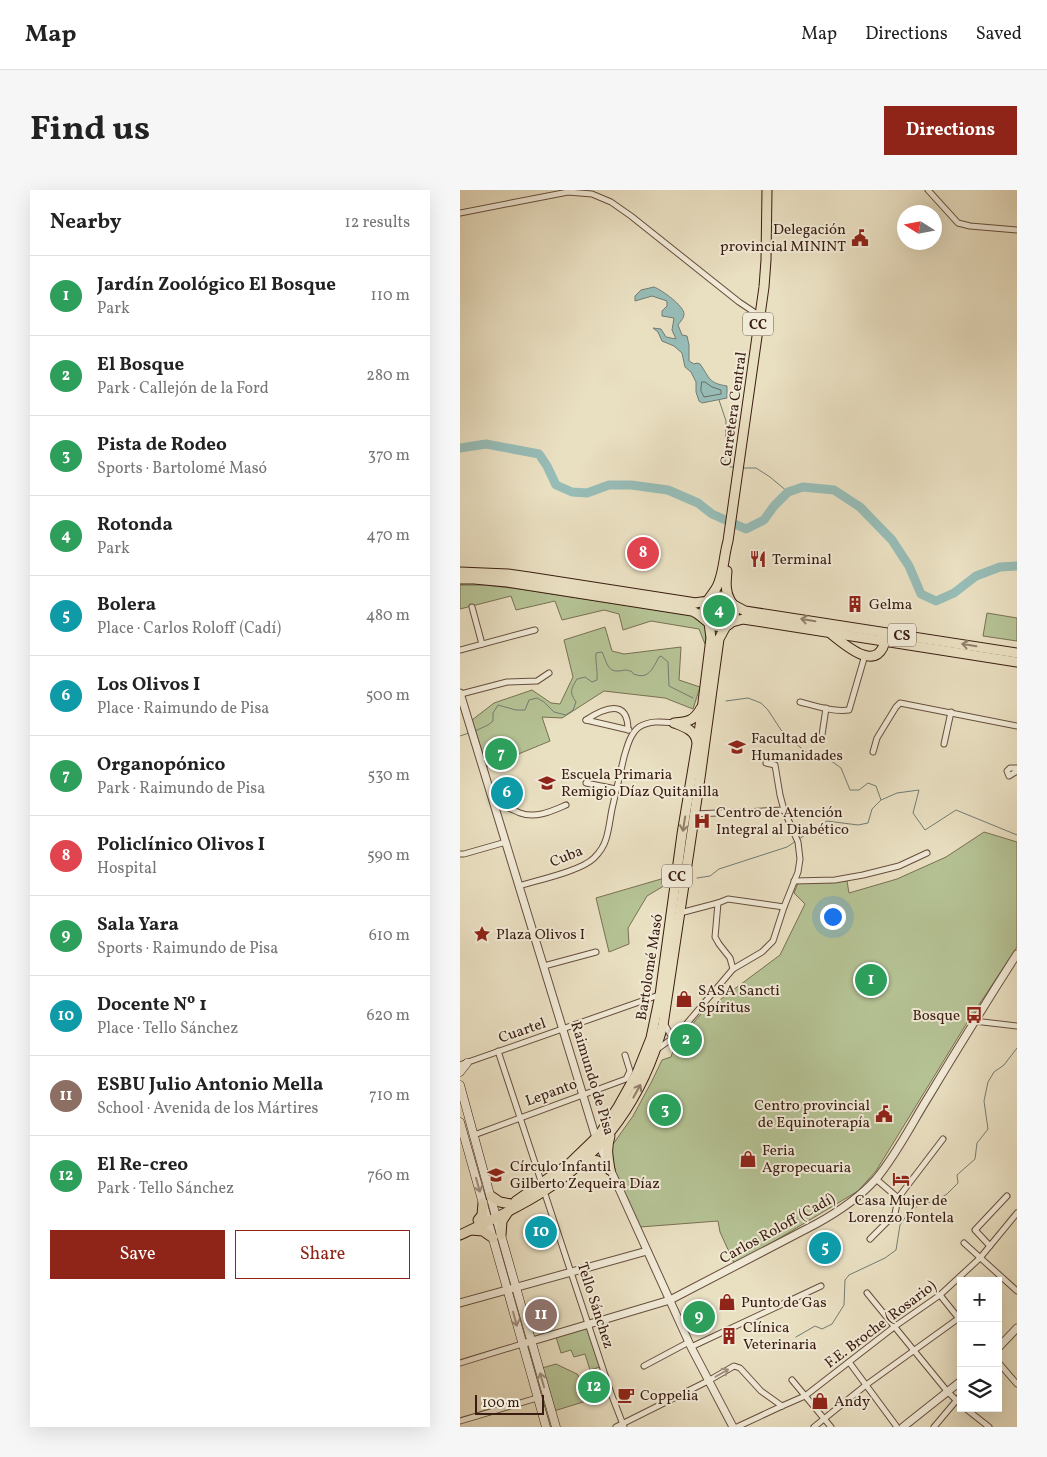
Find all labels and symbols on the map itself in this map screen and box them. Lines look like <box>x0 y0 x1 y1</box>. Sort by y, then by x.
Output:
north arrow <box>897 205 942 250</box>
place label: Delegación provincial MININT <box>720 220 846 258</box>
public building icon: Delegación provincial MININT <box>850 228 870 248</box>
road number: CC <box>743 312 773 336</box>
street label: Carretera Central <box>716 351 753 468</box>
pin: 8 <box>627 534 659 572</box>
restaurant icon: Terminal <box>748 549 768 569</box>
place label: Terminal <box>772 550 832 571</box>
pin: 4 <box>703 592 735 630</box>
building icon: Gelma <box>845 594 865 614</box>
place label: Gelma <box>869 595 912 616</box>
one-way arrow <box>801 615 817 625</box>
road number: CS <box>888 624 916 646</box>
one-way arrow <box>961 640 977 650</box>
place label: Facultad de Humanidades <box>751 729 843 767</box>
pin: 7 <box>485 735 517 773</box>
school or university icon: Facultad de Humanidades <box>727 737 747 757</box>
place label: Escuela Primaria Remigio Díaz Quitanilla <box>561 765 719 803</box>
school or university icon: Escuela Primaria Remigio Díaz Quitanilla <box>537 773 557 793</box>
pin: 6 <box>491 774 523 812</box>
place label: Centro de Atención Integral al Diabético <box>716 803 849 841</box>
hospital icon: Centro de Atención Integral al Diabético <box>692 811 712 831</box>
one-way arrow <box>679 816 689 832</box>
street label: Cuba <box>547 841 586 873</box>
road number: CC <box>662 864 692 888</box>
your location <box>820 904 846 930</box>
street label: Bartolomé Masó <box>632 912 669 1022</box>
place icon: Plaza Olivos I <box>472 924 492 944</box>
place label: Plaza Olivos I <box>496 925 585 946</box>
pin: 1 <box>855 961 887 999</box>
place label: SASA Sancti Spíritus <box>698 981 780 1019</box>
shop icon: SASA Sancti Spíritus <box>674 989 694 1009</box>
bus stop icon: Bosque <box>964 1005 984 1025</box>
place label: Bosque <box>912 1006 960 1027</box>
street label: Cuartel <box>496 1014 549 1049</box>
street label: Raimundo de Pisa <box>564 1019 619 1138</box>
pin: 2 <box>670 1021 702 1059</box>
street label: Lepanto <box>523 1074 580 1112</box>
one-way arrow <box>633 1084 642 1099</box>
pin: 3 <box>649 1091 681 1129</box>
place label: Centro provincial de Equinoterapía <box>754 1096 870 1134</box>
public building icon: Centro provincial de Equinoterapía <box>874 1104 894 1124</box>
place label: Feria Agropecuaria <box>762 1141 851 1179</box>
shop icon: Feria Agropecuaria <box>738 1149 758 1169</box>
place label: Círculo Infantil Gilberto Zequeira Díaz <box>510 1157 660 1195</box>
school or university icon: Círculo Infantil Gilberto Zequeira Díaz <box>486 1165 506 1185</box>
hotel icon: Casa Mujer de Lorenzo Fontela <box>891 1169 911 1189</box>
one-way arrow <box>474 1177 484 1193</box>
street label: Carlos Roloff (Cadí) <box>716 1189 839 1270</box>
place label: Casa Mujer de Lorenzo Fontela <box>848 1191 954 1229</box>
pin: 10 <box>525 1213 557 1251</box>
pin: 5 <box>809 1229 841 1267</box>
street label: Tello Sánchez <box>571 1260 618 1351</box>
street label: F.E. Broche (Rosario) <box>821 1276 941 1374</box>
shop icon: Punto de Gas <box>717 1292 737 1312</box>
place label: Punto de Gas <box>741 1293 827 1314</box>
pin: 11 <box>525 1296 557 1334</box>
pin: 9 <box>683 1298 715 1336</box>
one-way arrow <box>511 1310 521 1326</box>
place label: Clínica Veterinaria <box>743 1318 817 1356</box>
building icon: Clínica Veterinaria <box>719 1326 739 1346</box>
pin: 12 <box>578 1368 610 1406</box>
one-way arrow <box>715 1368 730 1378</box>
one-way arrow <box>537 1373 547 1389</box>
cafe icon: Coppelia <box>616 1385 636 1405</box>
place label: Coppelia <box>640 1386 699 1407</box>
shop icon: Andy <box>810 1391 830 1411</box>
scale bar <box>475 1392 544 1415</box>
place label: Andy <box>834 1392 870 1413</box>

